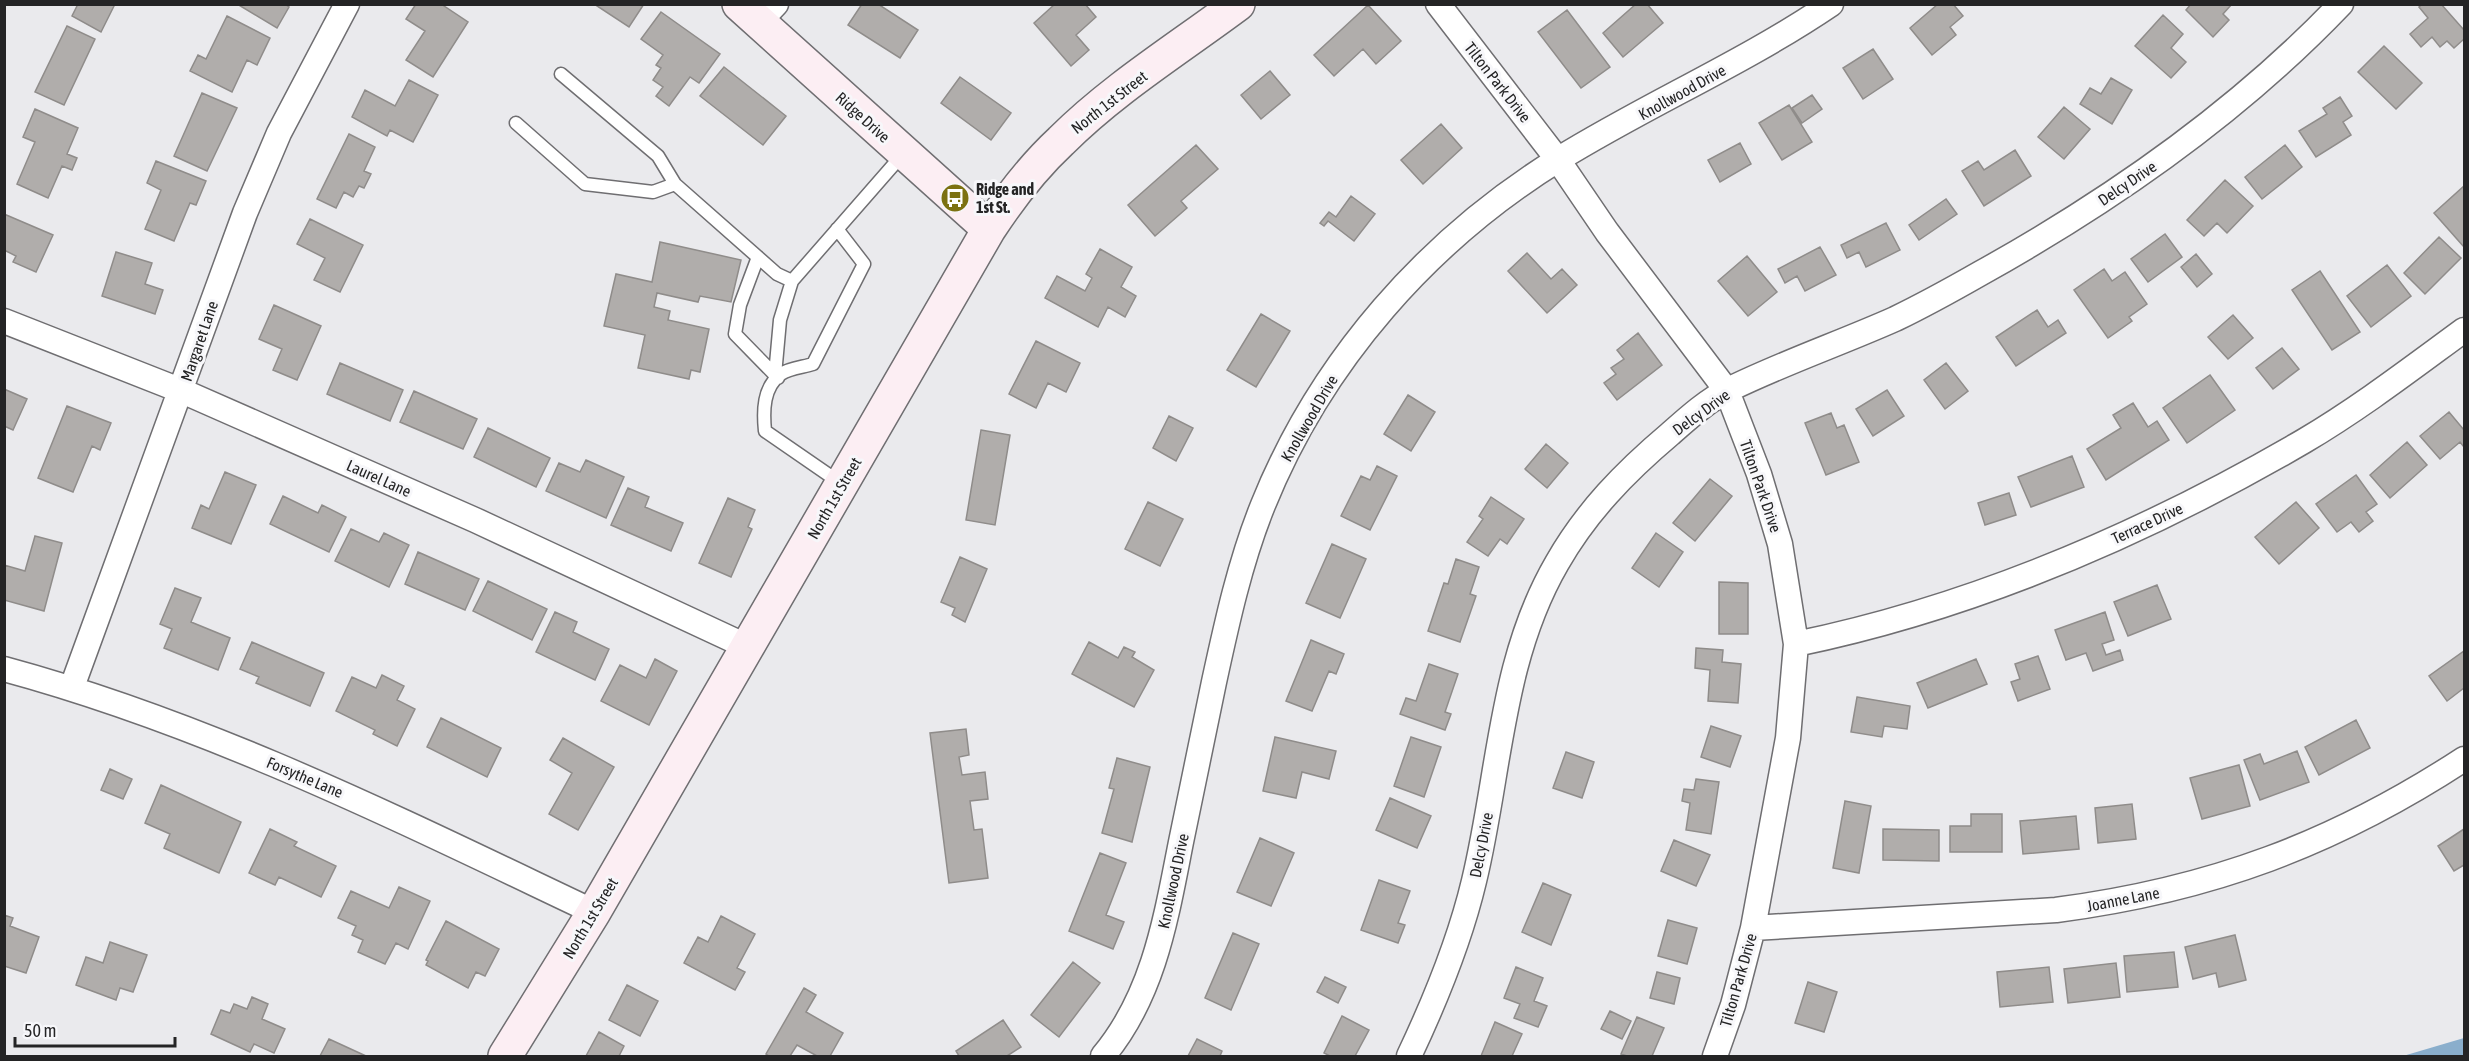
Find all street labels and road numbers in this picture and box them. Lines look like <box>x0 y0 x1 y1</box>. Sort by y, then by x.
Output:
street label: Tilton Park Drive <box>1461 38 1535 126</box>
street label: Knollwood Drive <box>1635 61 1729 123</box>
street label: North 1st Street <box>1068 67 1151 137</box>
street label: Ridge Drive <box>832 88 894 147</box>
street label: Delcy Drive <box>2095 157 2160 210</box>
street label: Margaret Lane <box>177 298 222 384</box>
street label: Knollwood Drive <box>1277 372 1341 464</box>
street label: Delcy Drive <box>1669 385 1734 440</box>
street label: Tilton Park Drive <box>1737 437 1785 535</box>
street label: North 1st Street <box>803 454 865 542</box>
street label: Laurel Lane <box>344 456 414 500</box>
street label: Terrace Drive <box>2109 499 2185 547</box>
street label: Forsythe Lane <box>264 753 346 802</box>
street label: Delcy Drive <box>1466 811 1497 879</box>
street label: Knollwood Drive <box>1154 832 1192 930</box>
street label: North 1st Street <box>559 874 621 962</box>
street label: Joanne Lane <box>2085 883 2161 915</box>
street label: Tilton Park Drive <box>1716 931 1760 1029</box>

